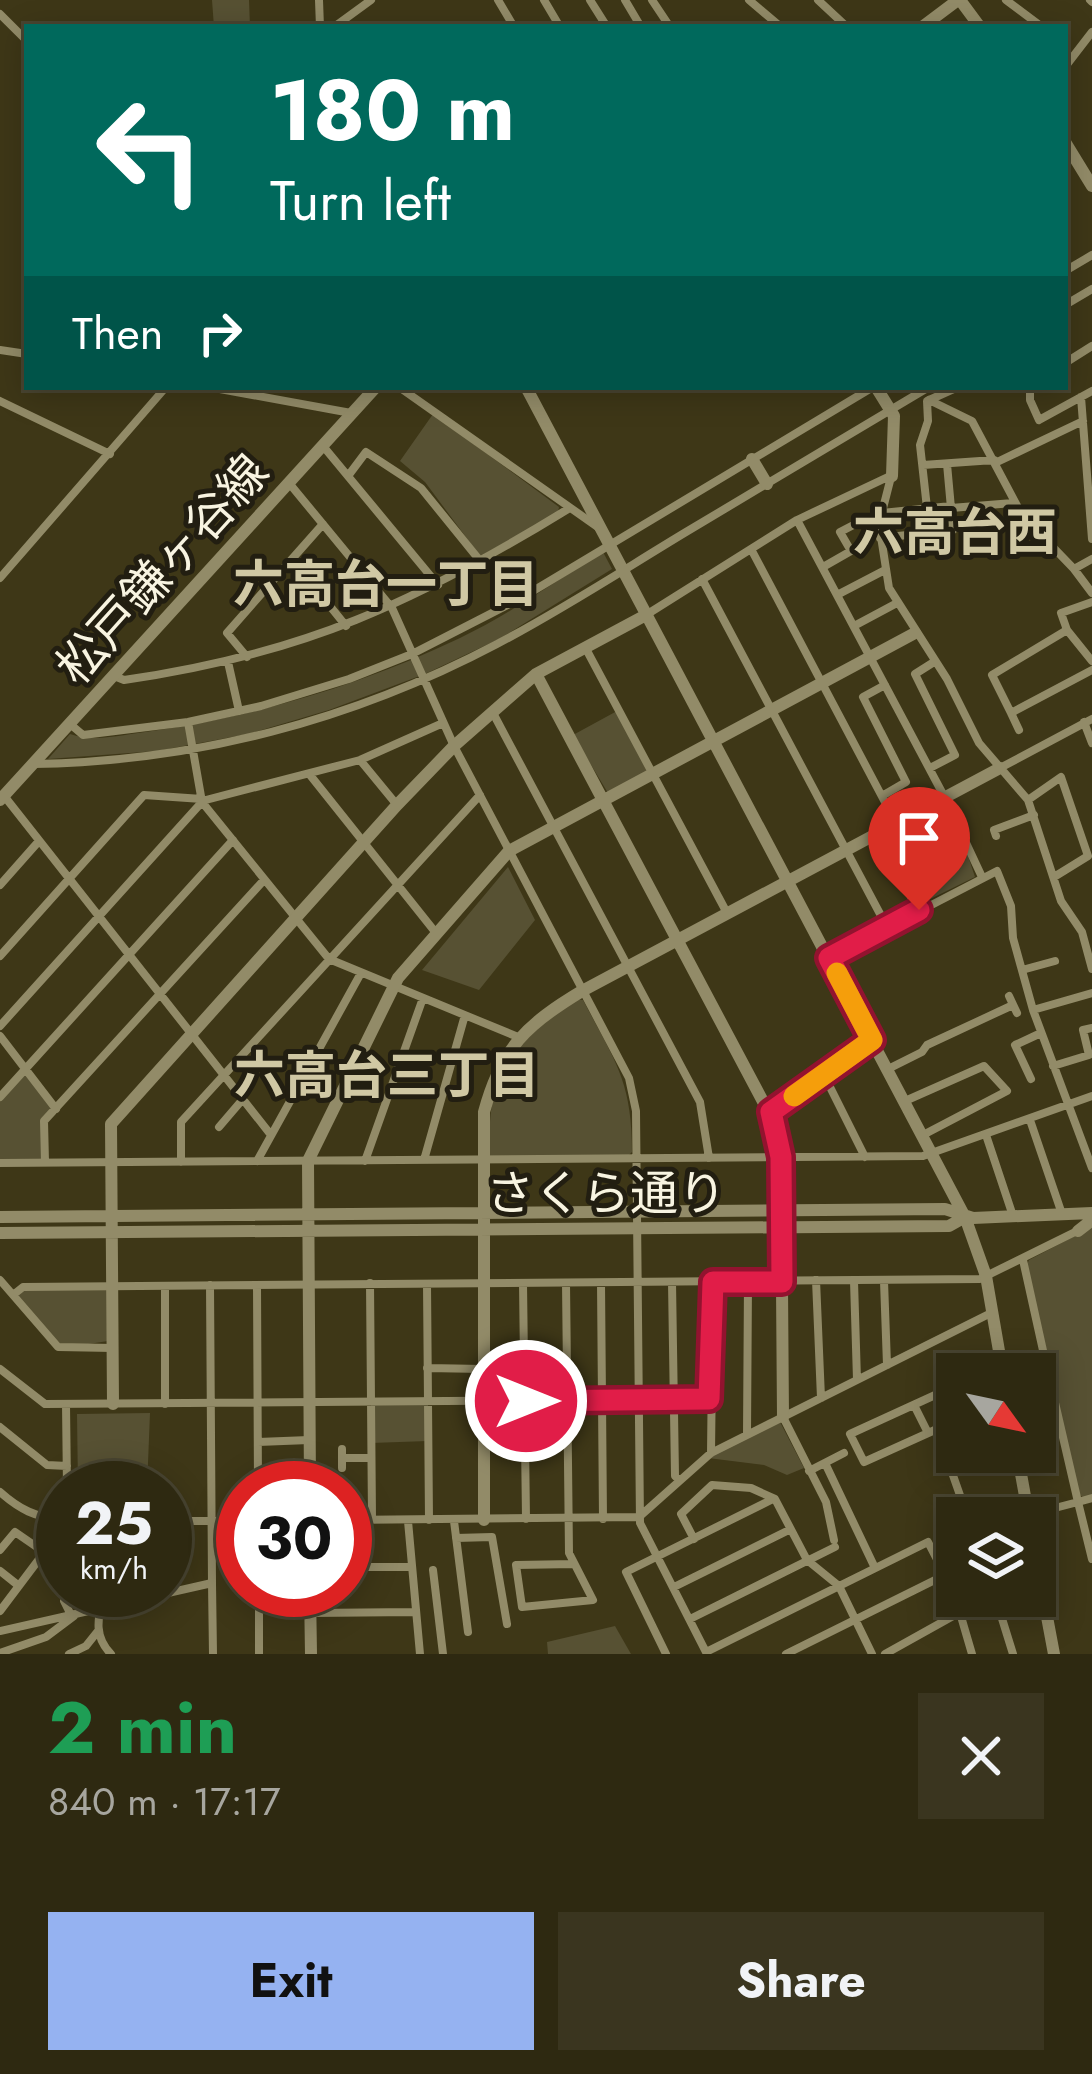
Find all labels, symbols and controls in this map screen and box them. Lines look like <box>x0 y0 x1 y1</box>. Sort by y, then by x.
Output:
text: 180 m <box>270 50 515 172</box>
icon: left <box>72 72 228 228</box>
text: Turn left <box>270 162 451 240</box>
icon: right <box>187 300 253 366</box>
text: Then <box>72 301 163 366</box>
street label: 松戸鎌ヶ谷線 <box>40 439 284 699</box>
district label: 六高台西 <box>853 495 1057 569</box>
district label: 六高台一丁目 <box>233 547 539 621</box>
pin <box>868 787 970 910</box>
icon: arrive <box>886 805 952 871</box>
district label: 六高台三丁目 <box>234 1038 540 1112</box>
street label: さくら通り <box>486 1159 726 1228</box>
position arrow <box>463 1338 589 1464</box>
north arrow <box>936 1353 1056 1473</box>
map controls <box>936 1353 1056 1617</box>
speed limit sign: 30 <box>216 1461 372 1617</box>
text: 25 <box>75 1480 153 1567</box>
button: layers <box>936 1497 1056 1617</box>
text: km/h <box>80 1547 148 1590</box>
text: 2 min <box>48 1676 237 1780</box>
button: close <box>918 1693 1044 1819</box>
text: 840 m · 17:17 <box>48 1773 280 1830</box>
button: Exit <box>48 1912 534 2050</box>
button: Share <box>558 1912 1044 2050</box>

